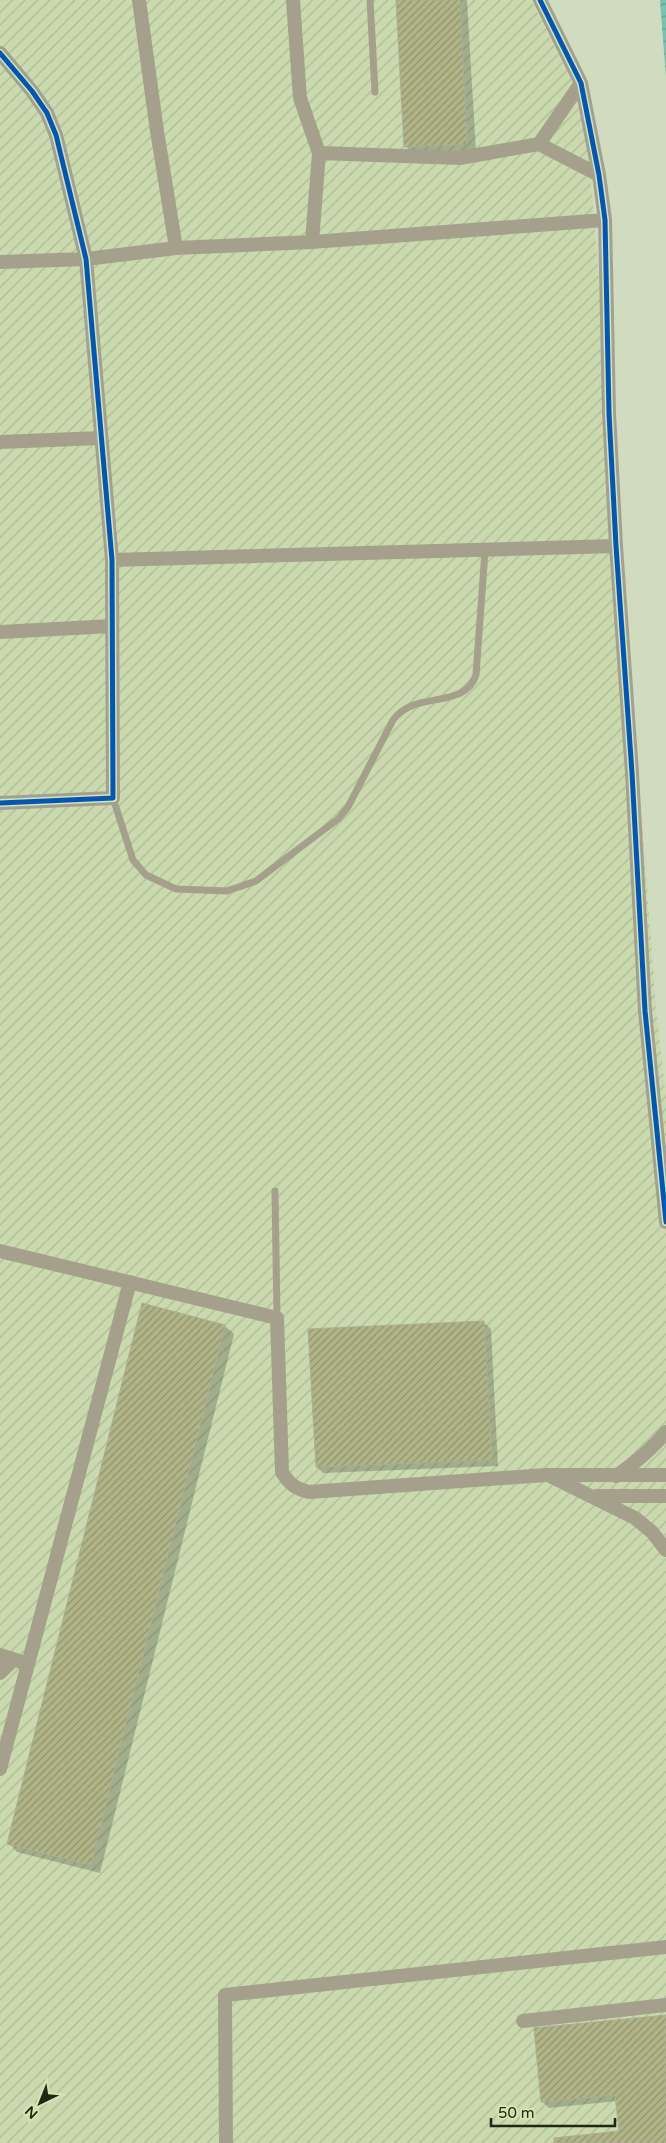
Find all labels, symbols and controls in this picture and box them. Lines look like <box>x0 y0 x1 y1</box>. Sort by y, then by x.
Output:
north arrow <box>15 2078 65 2128</box>
scale bar <box>491 2096 615 2128</box>
text: N <box>22 2102 41 2122</box>
text: 50 m <box>498 2104 535 2122</box>

